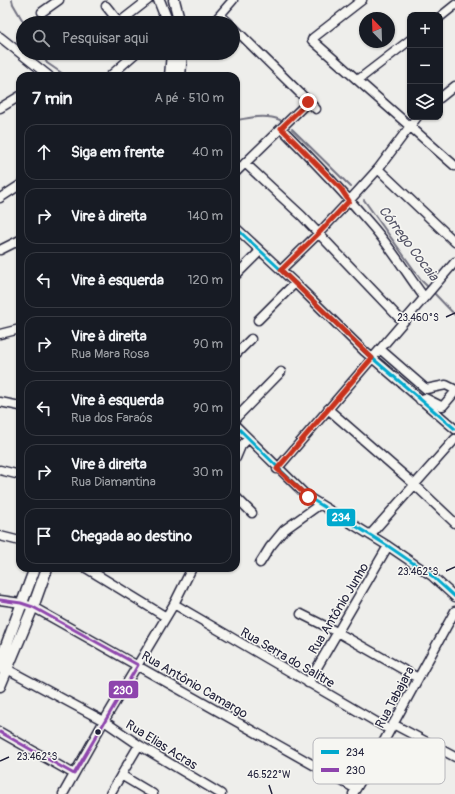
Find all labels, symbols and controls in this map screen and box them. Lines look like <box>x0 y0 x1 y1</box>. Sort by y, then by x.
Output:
north arrow <box>359 12 395 48</box>
map controls <box>407 12 443 120</box>
button: + <box>407 12 443 48</box>
search box <box>16 16 240 60</box>
icon: search <box>30 27 52 49</box>
text: Pesquisar aqui <box>62 29 148 48</box>
button: − <box>407 48 443 84</box>
button: layers <box>407 84 443 120</box>
text: 7 min <box>32 88 72 109</box>
text: A pé · 510 m <box>154 90 224 106</box>
route end <box>299 93 317 111</box>
icon: ahead <box>33 141 55 163</box>
text: Siga em frente <box>71 143 164 162</box>
text: 40 m <box>192 144 223 160</box>
water label: Córrego Cocaia <box>375 203 443 285</box>
icon: right <box>33 205 55 227</box>
text: Vire à direita <box>71 207 147 226</box>
text: 140 m <box>187 208 223 224</box>
icon: left <box>33 269 55 291</box>
text: Vire à esquerda <box>71 271 164 290</box>
text: 120 m <box>187 272 223 288</box>
text: 23.460°S <box>397 312 439 324</box>
text: Vire à direita <box>71 327 147 346</box>
icon: right <box>33 333 55 355</box>
text: 90 m <box>193 336 223 352</box>
text: Rua Mara Rosa <box>71 346 149 362</box>
text: Vire à esquerda <box>71 391 164 410</box>
icon: left <box>33 397 55 419</box>
text: 90 m <box>193 400 223 416</box>
text: Rua dos Faraós <box>71 410 152 426</box>
text: Vire à direita <box>71 455 147 474</box>
icon: right <box>33 461 55 483</box>
text: 30 m <box>193 464 223 480</box>
text: Rua Diamantina <box>71 474 156 490</box>
route start <box>299 488 317 506</box>
line badge: 234 <box>326 508 356 527</box>
text: 234 <box>332 511 351 524</box>
icon: arrive <box>33 525 55 547</box>
text: Chegada ao destino <box>71 527 192 546</box>
street label: Rua Antônio Junho <box>305 560 372 657</box>
text: 23.462°S <box>398 566 438 578</box>
street label: Rua Serra do Salitre <box>238 624 338 692</box>
street label: Rua Antônio Camargo <box>138 648 251 722</box>
street label: Rua Tabajara <box>372 664 418 731</box>
line badge: 230 <box>108 680 139 699</box>
text: 230 <box>113 684 133 697</box>
street label: Rua Elias Acras <box>123 717 200 773</box>
unlabelled marker <box>93 727 103 737</box>
legend <box>313 738 445 784</box>
text: 234 <box>346 746 365 759</box>
text: 23.462°S <box>17 751 57 763</box>
text: 230 <box>346 764 365 777</box>
text: 46.522°W <box>247 769 291 781</box>

